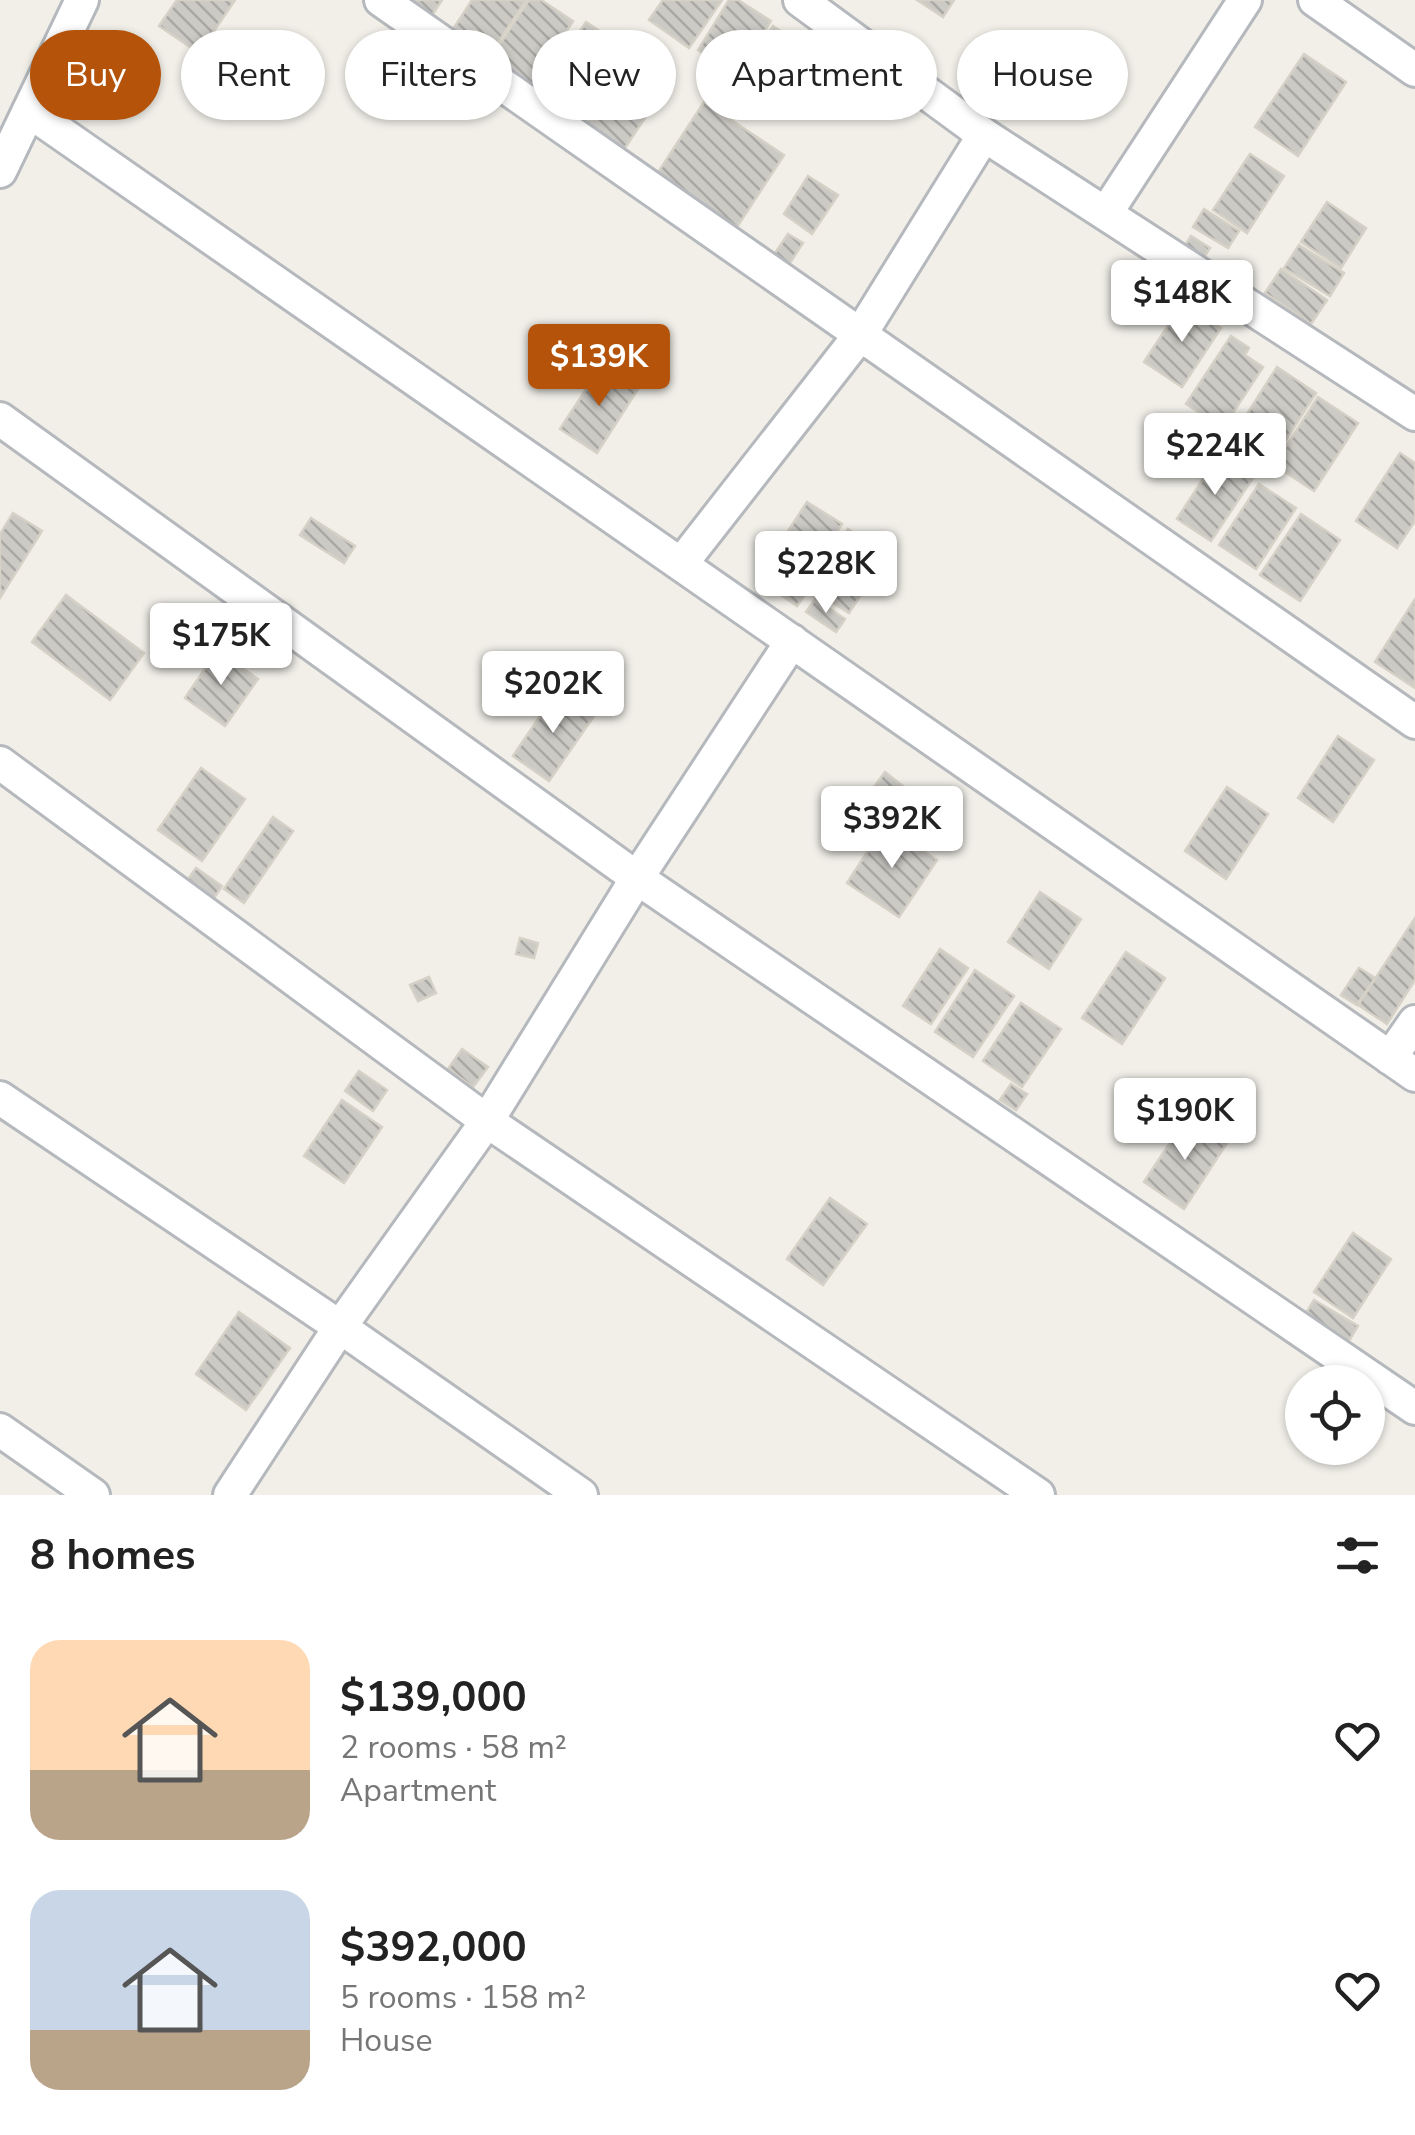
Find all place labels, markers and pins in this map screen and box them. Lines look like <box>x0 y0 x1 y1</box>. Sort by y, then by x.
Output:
pin: $148K <box>1112 260 1252 345</box>
pin: $139K <box>529 324 669 409</box>
pin: $224K <box>1145 413 1285 498</box>
pin: $228K <box>756 531 896 616</box>
pin: $175K <box>151 603 291 688</box>
pin: $202K <box>483 651 623 736</box>
pin: $392K <box>822 786 962 871</box>
pin: $190K <box>1115 1078 1255 1163</box>

